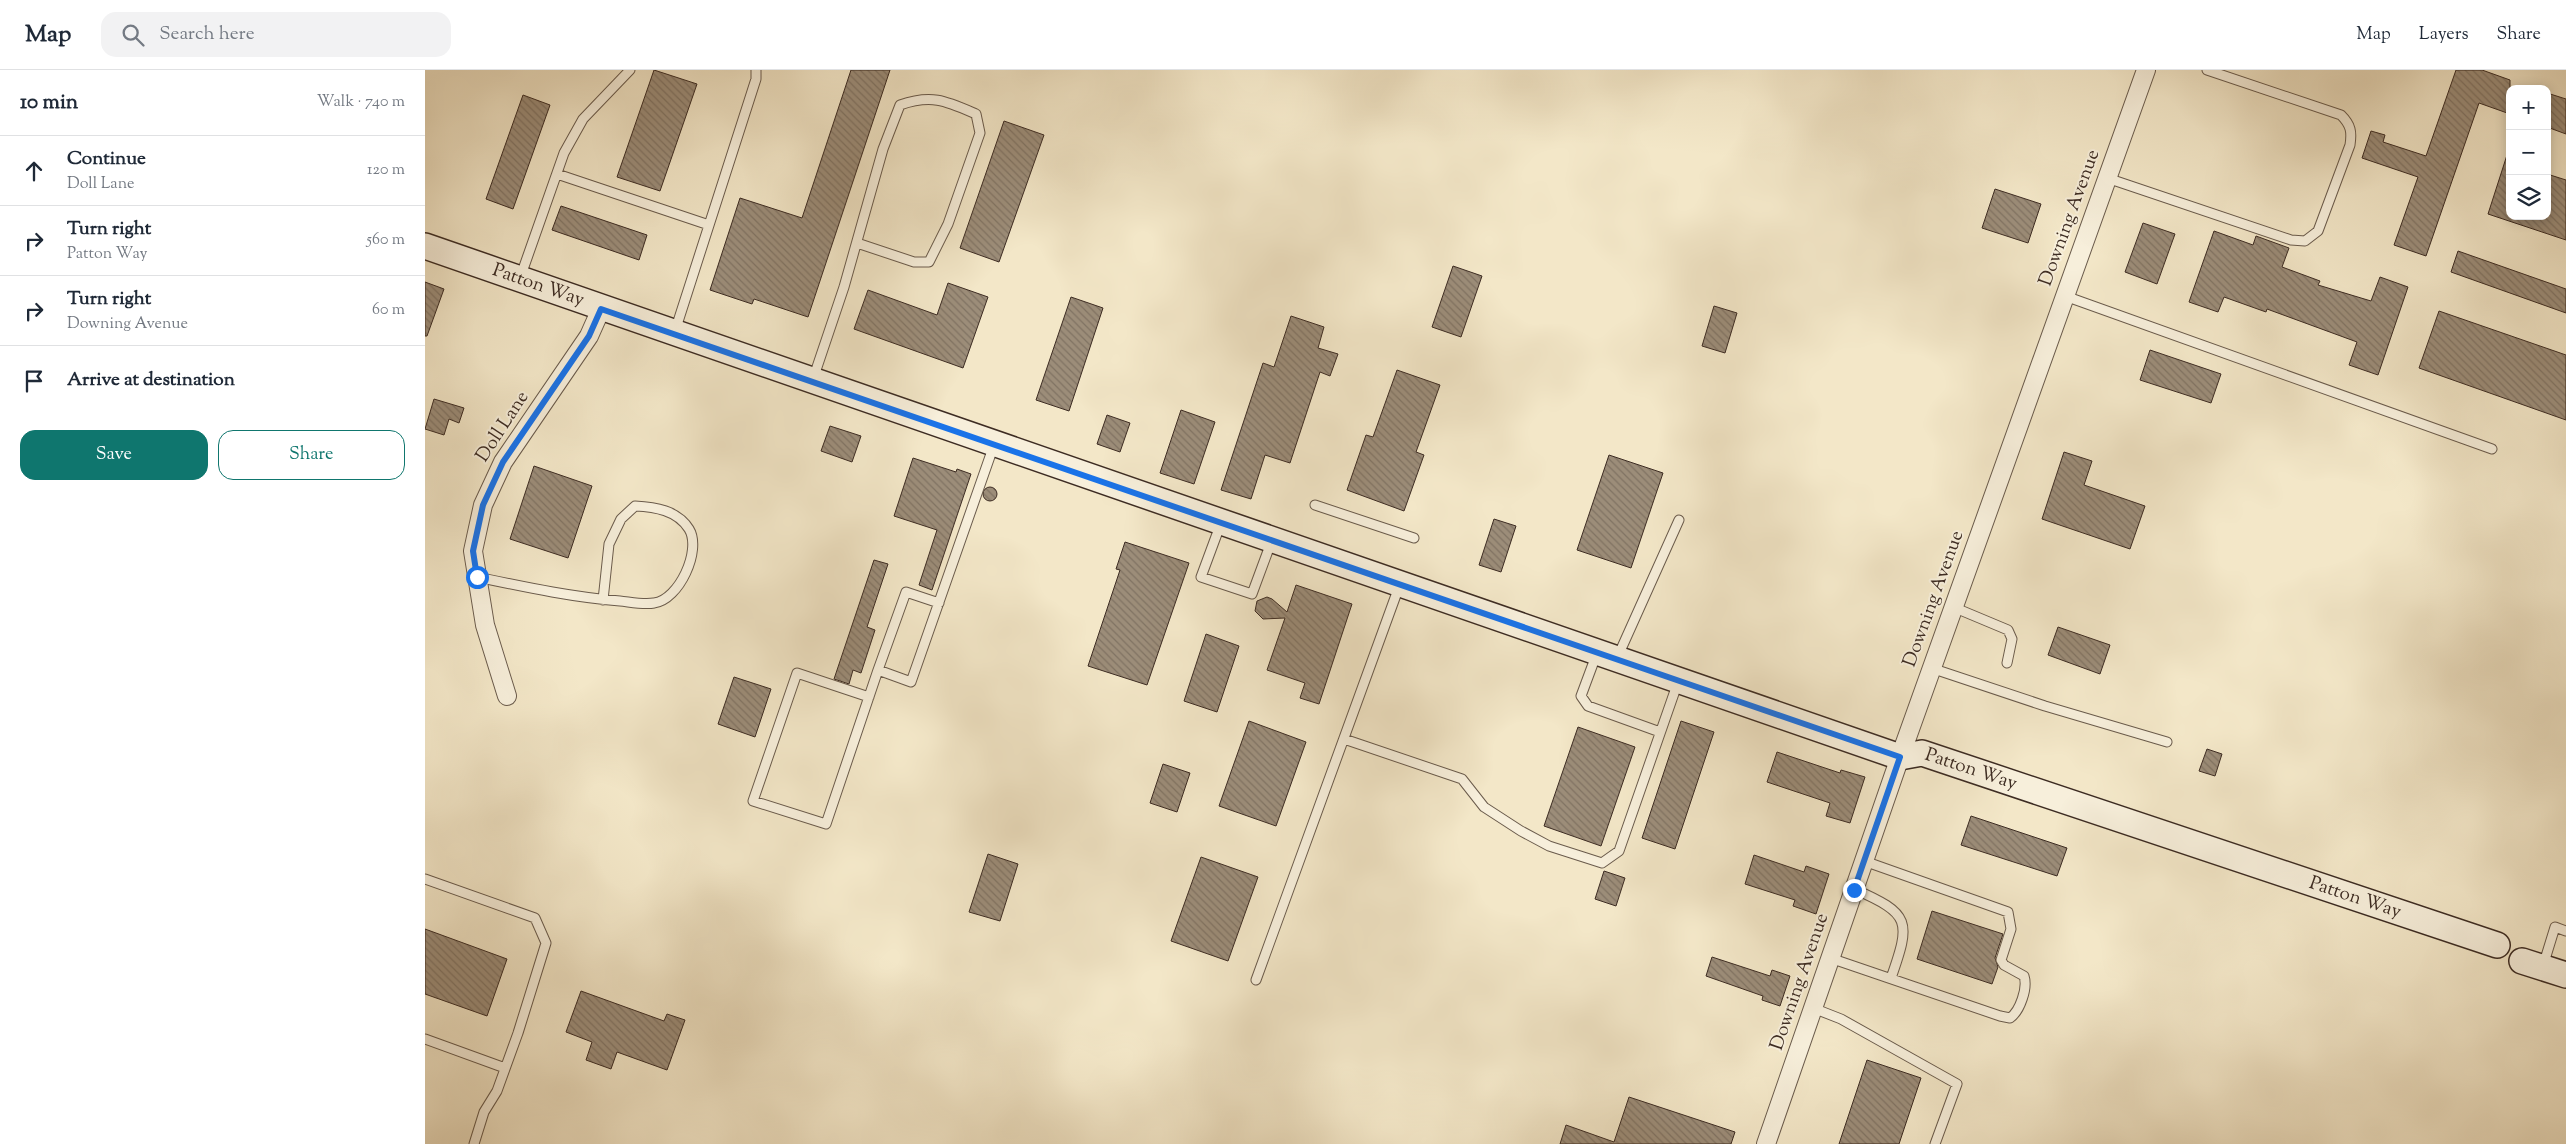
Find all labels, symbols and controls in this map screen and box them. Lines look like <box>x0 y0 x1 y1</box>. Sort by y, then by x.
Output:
search box <box>101 12 451 57</box>
text: Map <box>25 18 71 52</box>
icon: search <box>119 21 147 49</box>
text: Search here <box>159 21 255 48</box>
text: Map <box>2356 22 2391 48</box>
text: Layers <box>2419 22 2469 48</box>
text: Share <box>2497 22 2541 48</box>
map controls <box>2506 85 2551 220</box>
button: + <box>2506 85 2551 130</box>
text: 10 min <box>20 88 78 118</box>
text: Walk · 740 m <box>317 91 405 114</box>
button: − <box>2506 130 2551 175</box>
text: Continue <box>67 146 146 173</box>
street label: Downing Avenue <box>2033 146 2107 290</box>
icon: ahead <box>20 157 48 185</box>
text: 120 m <box>367 159 405 182</box>
text: Doll Lane <box>67 173 134 196</box>
button: layers <box>2506 175 2551 220</box>
text: Turn right <box>67 216 151 243</box>
icon: right <box>20 227 48 255</box>
text: 560 m <box>366 229 405 252</box>
text: Patton Way <box>67 243 148 266</box>
street label: Patton Way <box>489 257 589 314</box>
text: Turn right <box>67 286 151 313</box>
icon: right <box>20 297 48 325</box>
text: 60 m <box>372 299 405 322</box>
text: Downing Avenue <box>67 313 188 336</box>
icon: arrive <box>20 367 48 395</box>
text: Arrive at destination <box>67 367 235 394</box>
street label: Doll Lane <box>470 386 536 468</box>
button: Save <box>20 430 208 480</box>
button: Share <box>218 430 405 480</box>
street label: Downing Avenue <box>1897 527 1971 671</box>
route start <box>466 566 489 589</box>
street label: Patton Way <box>1921 741 2021 797</box>
street label: Patton Way <box>2305 870 2405 926</box>
route end <box>1843 879 1866 902</box>
street label: Downing Avenue <box>1764 910 1836 1054</box>

